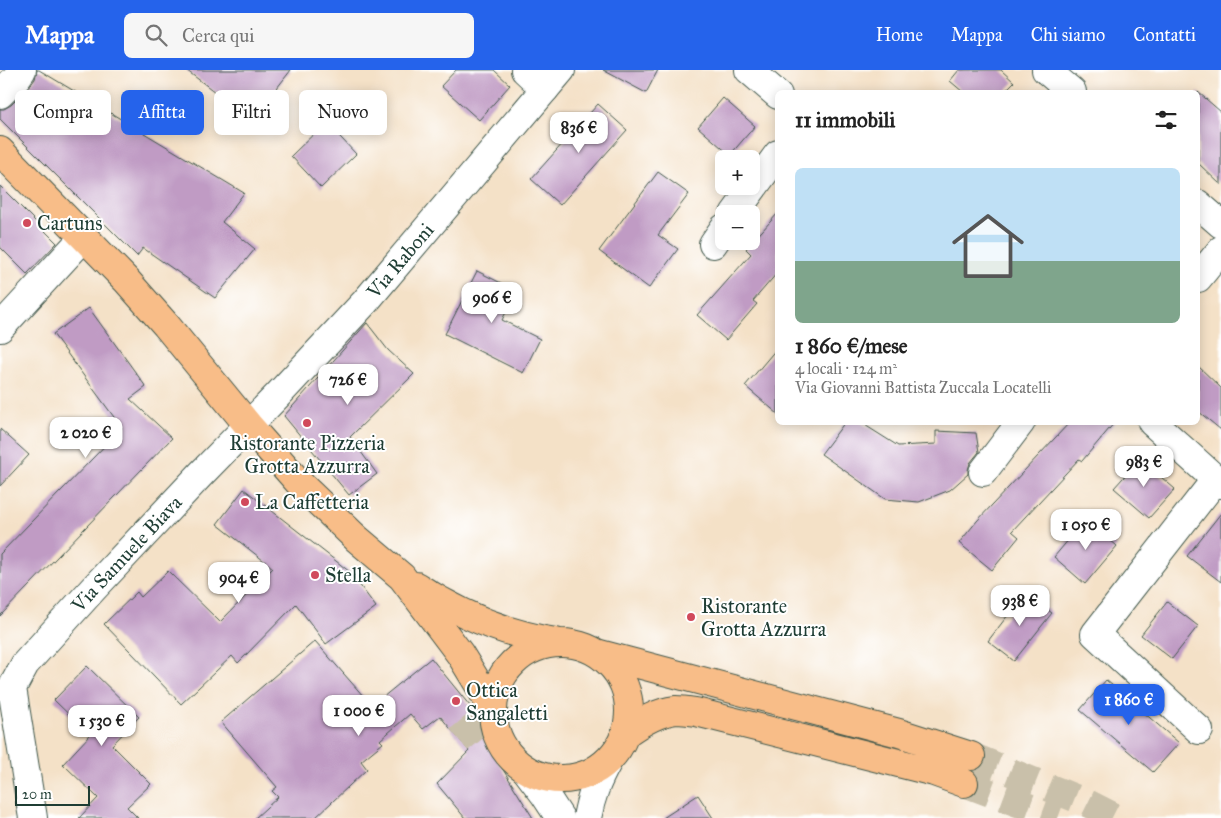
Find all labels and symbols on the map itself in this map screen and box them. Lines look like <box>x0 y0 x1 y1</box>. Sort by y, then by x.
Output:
pin: 836 € <box>544 112 614 154</box>
place label: Cartuns <box>37 211 102 235</box>
marker: Cartuns <box>21 217 33 229</box>
street label: Via Raboni <box>361 218 439 304</box>
pin: 906 € <box>457 282 527 324</box>
pin: 726 € <box>313 364 383 406</box>
pin: 2 020 € <box>40 416 132 459</box>
marker: Ristorante Pizzeria Grotta Azzurra <box>301 417 313 429</box>
place label: Ristorante Pizzeria Grotta Azzurra <box>229 431 385 478</box>
pin: 983 € <box>1109 446 1179 488</box>
street label: Via Samuele Biava <box>66 490 187 618</box>
place label: La Caffetteria <box>255 490 369 514</box>
marker: La Caffetteria <box>239 496 251 508</box>
pin: 1 050 € <box>1040 508 1132 551</box>
pin: 904 € <box>204 562 274 604</box>
place label: Stella <box>325 563 372 587</box>
marker: Stella <box>309 569 321 581</box>
pin: 938 € <box>985 584 1055 627</box>
place label: Ristorante Grotta Azzurra <box>701 594 827 641</box>
marker: Ristorante Grotta Azzurra <box>685 611 697 623</box>
place label: Ottica Sangaletti <box>466 678 548 726</box>
pin: 1 860 € <box>1083 684 1175 726</box>
pin: 1 000 € <box>313 694 405 737</box>
marker: Ottica Sangaletti <box>450 695 462 707</box>
pin: 1 530 € <box>56 704 148 747</box>
scale bar <box>15 783 90 806</box>

